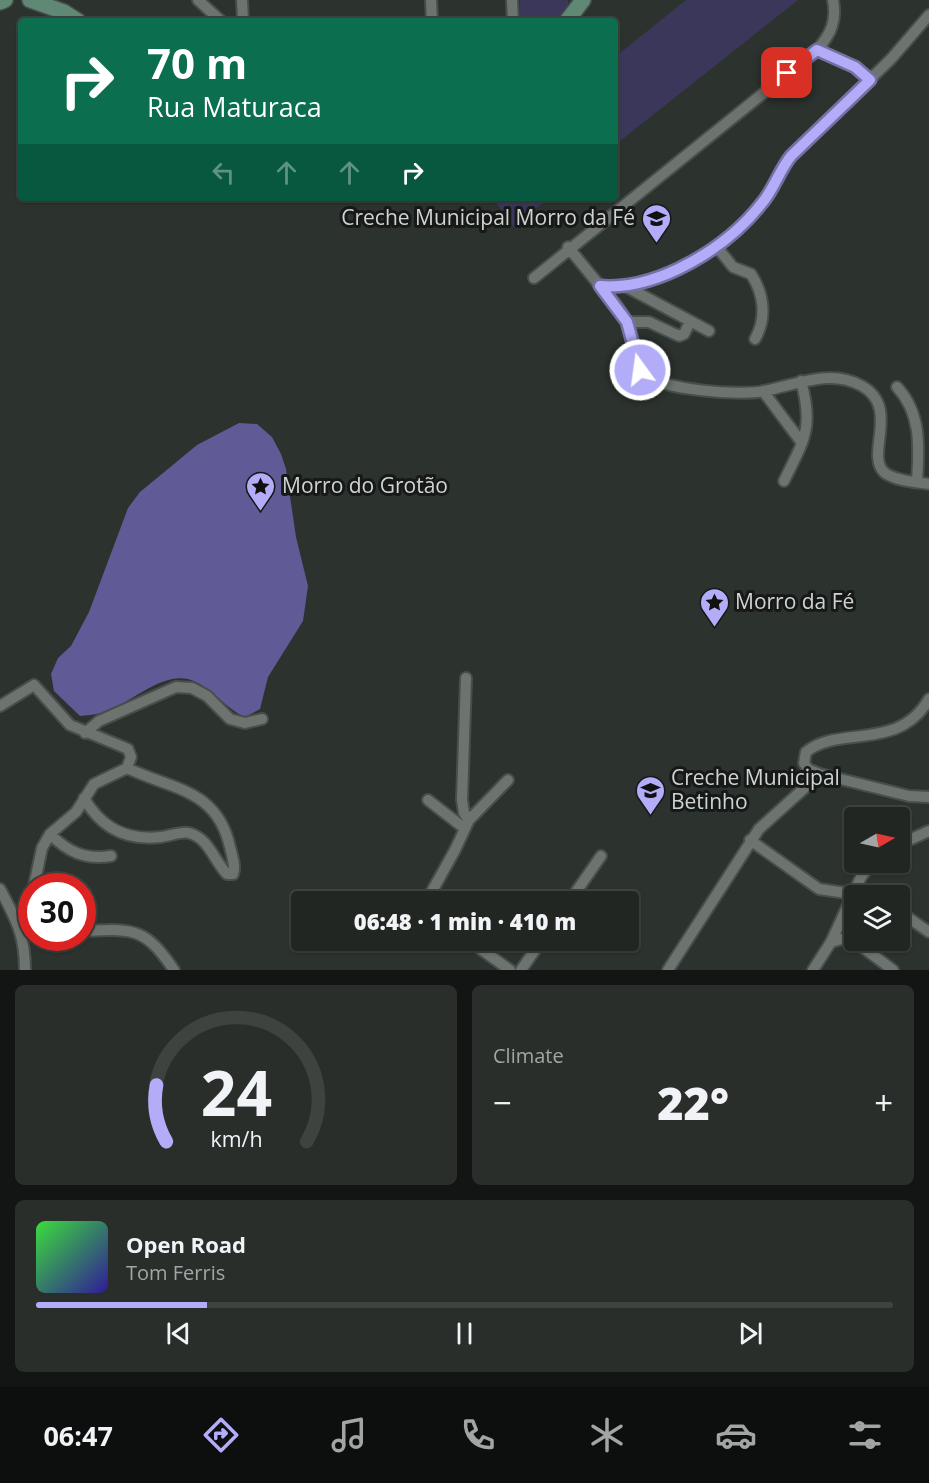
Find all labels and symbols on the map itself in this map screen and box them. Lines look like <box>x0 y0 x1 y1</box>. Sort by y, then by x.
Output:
pin <box>761 47 812 98</box>
school or university icon: Creche Municipal Morro da Fé <box>640 202 672 244</box>
place label: Creche Municipal Morro da Fé <box>341 203 635 231</box>
position arrow <box>608 338 672 402</box>
place icon: Morro do Grotão <box>245 470 277 512</box>
place label: Morro do Grotão <box>282 471 448 499</box>
place icon: Morro da Fé <box>698 586 730 628</box>
place label: Morro da Fé <box>735 587 854 615</box>
place label: Creche Municipal Betinho <box>671 763 840 815</box>
school or university icon: Creche Municipal Betinho <box>634 774 666 816</box>
north arrow <box>844 807 910 873</box>
speed limit sign: 30 <box>18 873 96 951</box>

